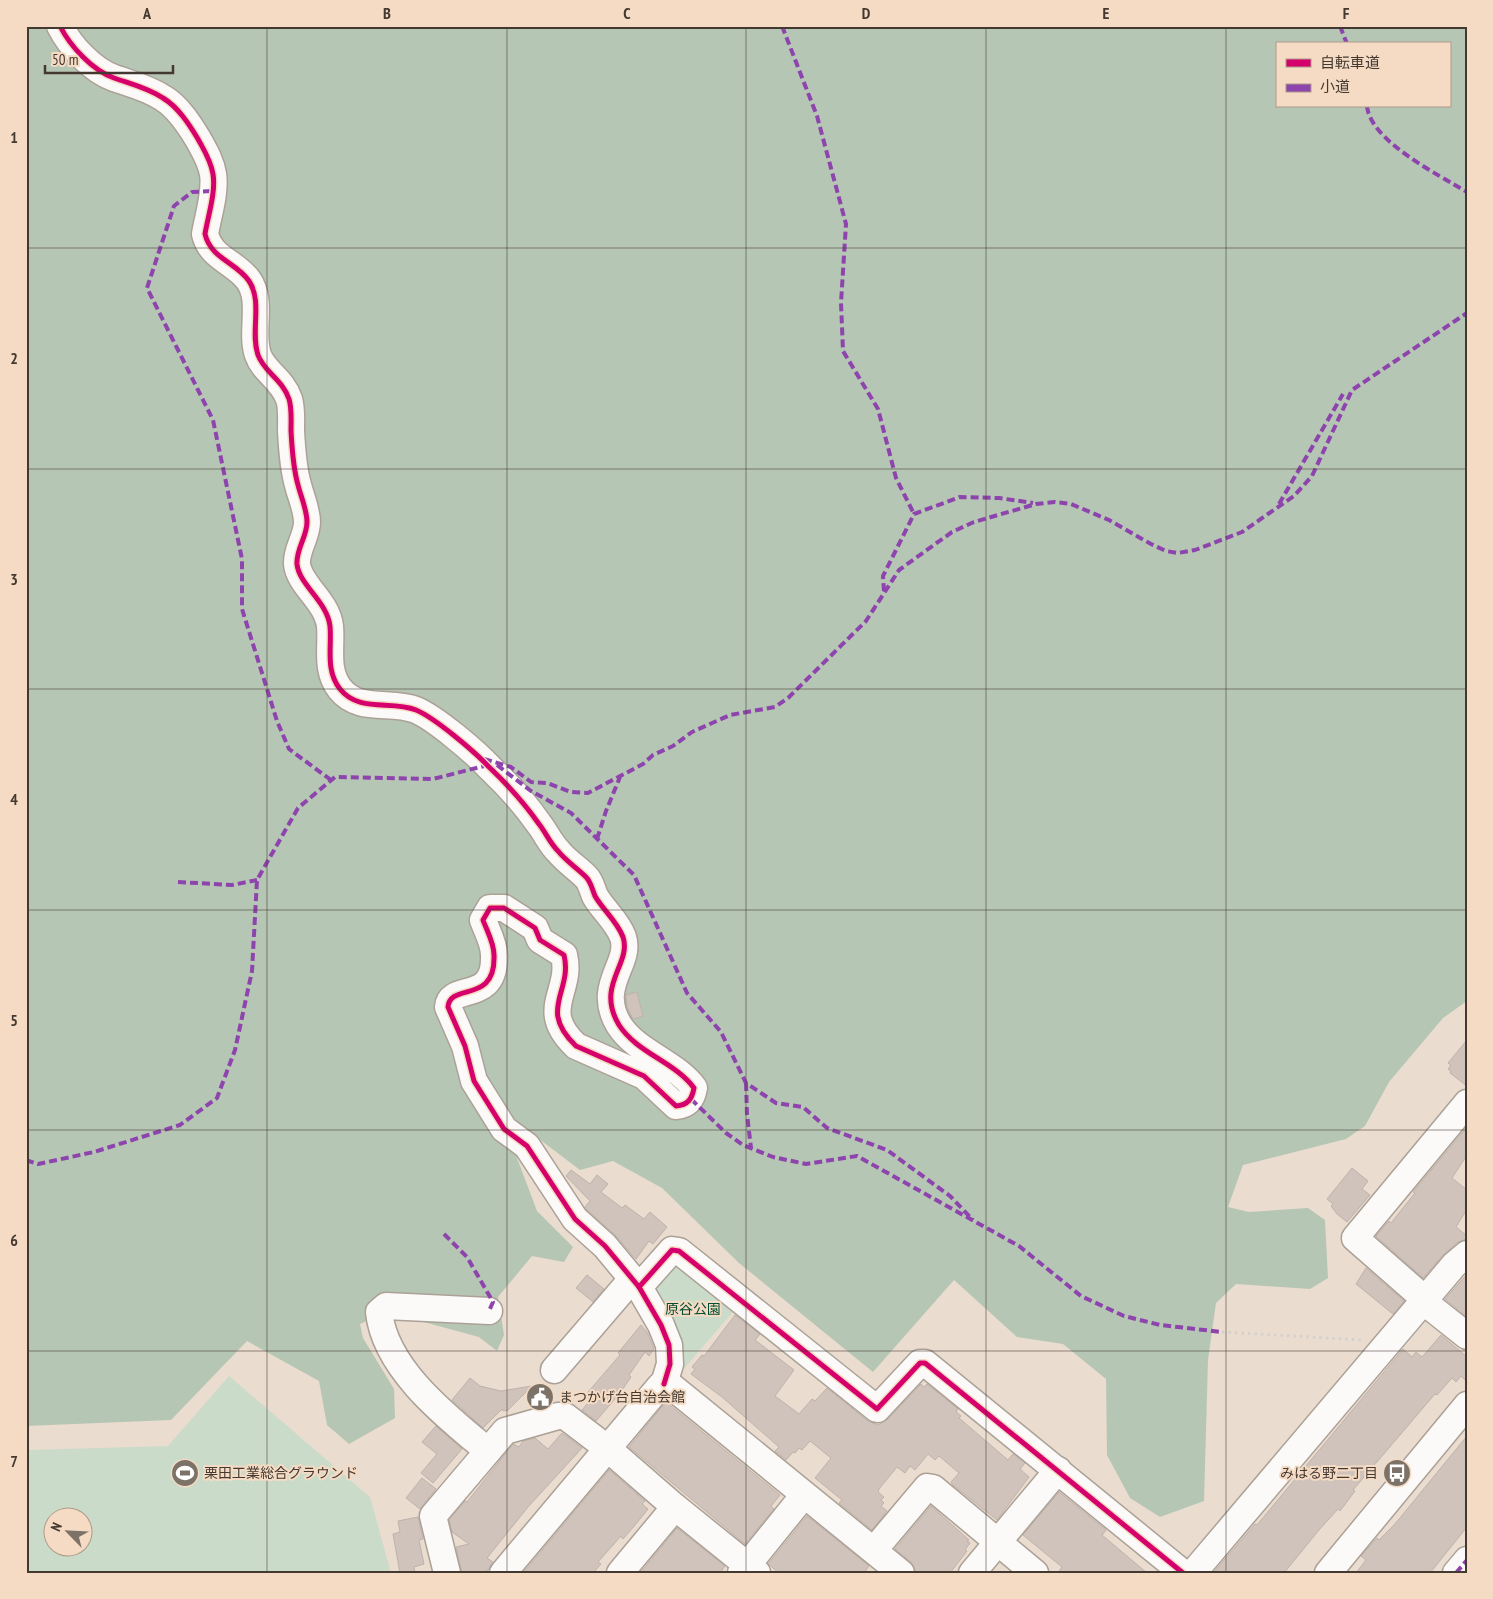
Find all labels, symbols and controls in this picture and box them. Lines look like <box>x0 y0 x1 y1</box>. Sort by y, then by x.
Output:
text: A <box>142 3 152 23</box>
text: B <box>383 3 391 23</box>
text: C <box>623 3 631 23</box>
text: D <box>862 3 871 23</box>
text: E <box>1103 3 1110 23</box>
text: F <box>1343 3 1350 23</box>
scale bar <box>45 42 172 74</box>
legend <box>1276 42 1450 108</box>
text: 50 m <box>52 50 78 69</box>
text: 自転車道 <box>1320 53 1380 72</box>
text: 小道 <box>1320 77 1350 96</box>
text: 1 <box>10 127 18 147</box>
text: 2 <box>10 348 18 368</box>
text: 3 <box>10 569 18 589</box>
text: 4 <box>10 789 18 809</box>
text: 5 <box>10 1010 18 1030</box>
text: 6 <box>10 1230 18 1250</box>
park label: 原谷公園 <box>665 1300 721 1318</box>
public building icon: まつかげ台自治会館 <box>525 1382 555 1412</box>
place label: まつかげ台自治会館 <box>559 1388 685 1406</box>
text: 7 <box>10 1451 18 1471</box>
sports icon: 栗田工業総合グラウンド <box>170 1458 200 1488</box>
bus stop icon: みはる野二丁目 <box>1382 1458 1412 1488</box>
place label: 栗田工業総合グラウンド <box>204 1464 358 1482</box>
place label: みはる野二丁目 <box>1280 1464 1378 1482</box>
north arrow <box>42 1506 92 1556</box>
text: N <box>46 1520 66 1534</box>

